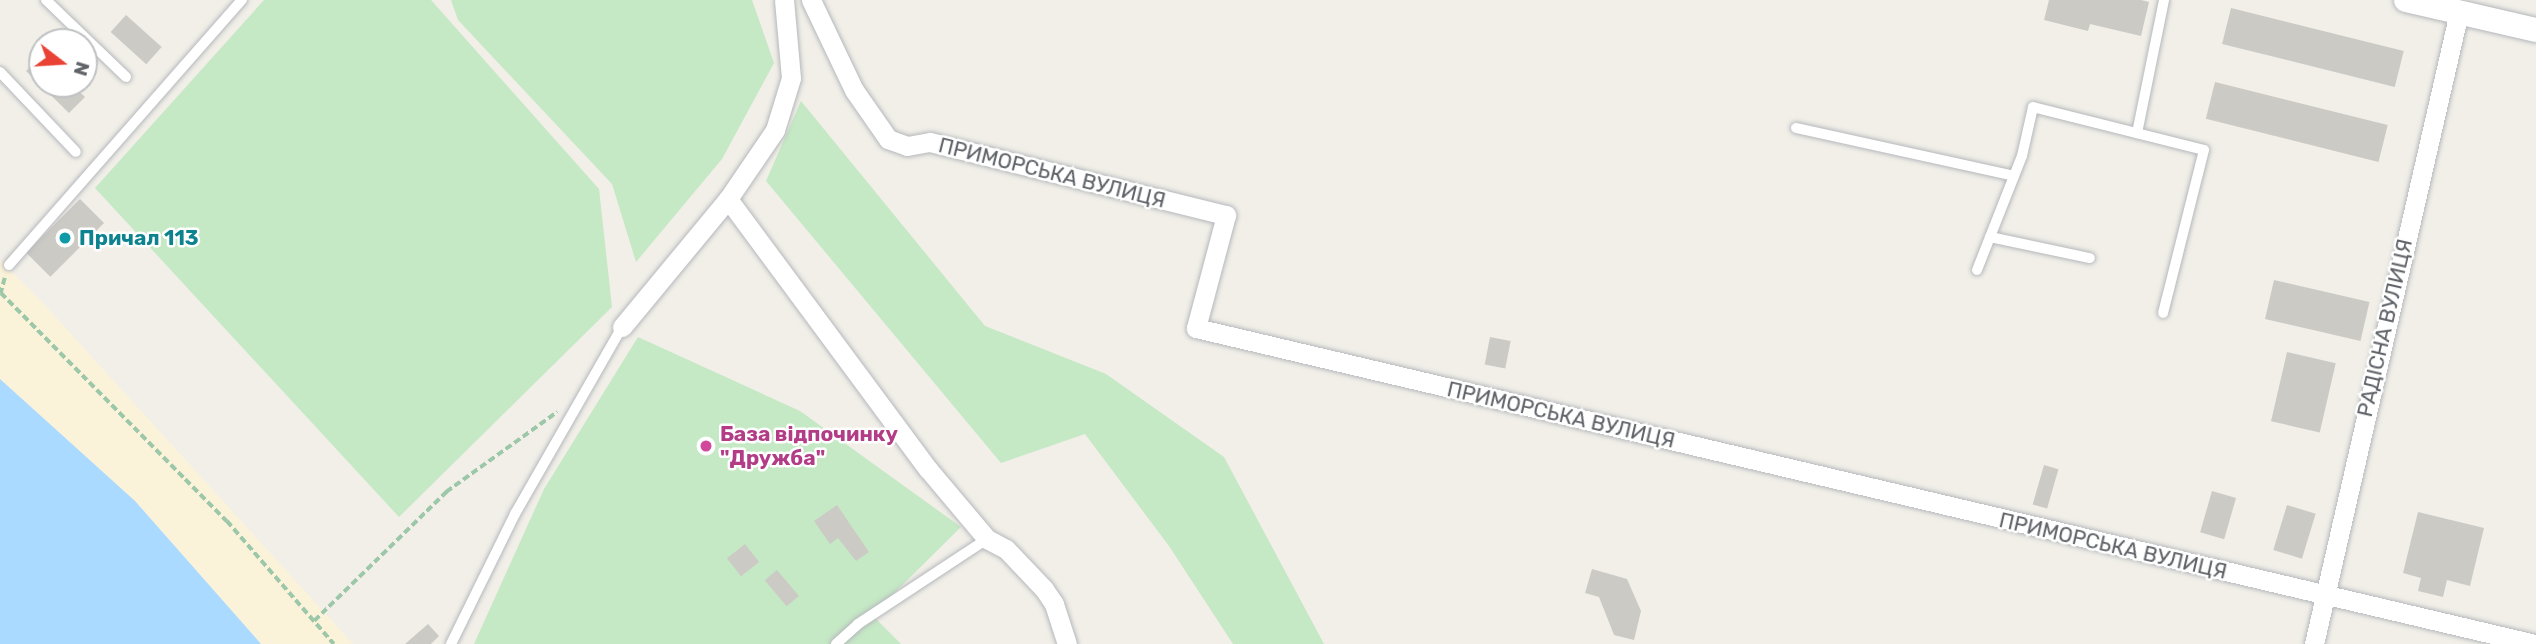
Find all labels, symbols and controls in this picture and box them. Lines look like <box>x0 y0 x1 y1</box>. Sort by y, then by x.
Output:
north arrow <box>28 28 98 98</box>
text: N <box>69 59 95 79</box>
street label: ПРИМОРСЬКА ВУЛИЦЯ <box>936 133 1168 213</box>
place label: Причал 113 <box>79 225 199 251</box>
marker: Причал 113 <box>57 230 73 246</box>
street label: РАДІСНА ВУЛИЦЯ <box>2352 237 2418 419</box>
street label: ПРИМОРСЬКА ВУЛИЦЯ <box>1445 377 1677 453</box>
place label: База відпочинку "Дружба" <box>720 421 898 471</box>
marker: База відпочинку "Дружба" <box>698 438 714 454</box>
street label: ПРИМОРСЬКА ВУЛИЦЯ <box>1997 508 2229 584</box>

